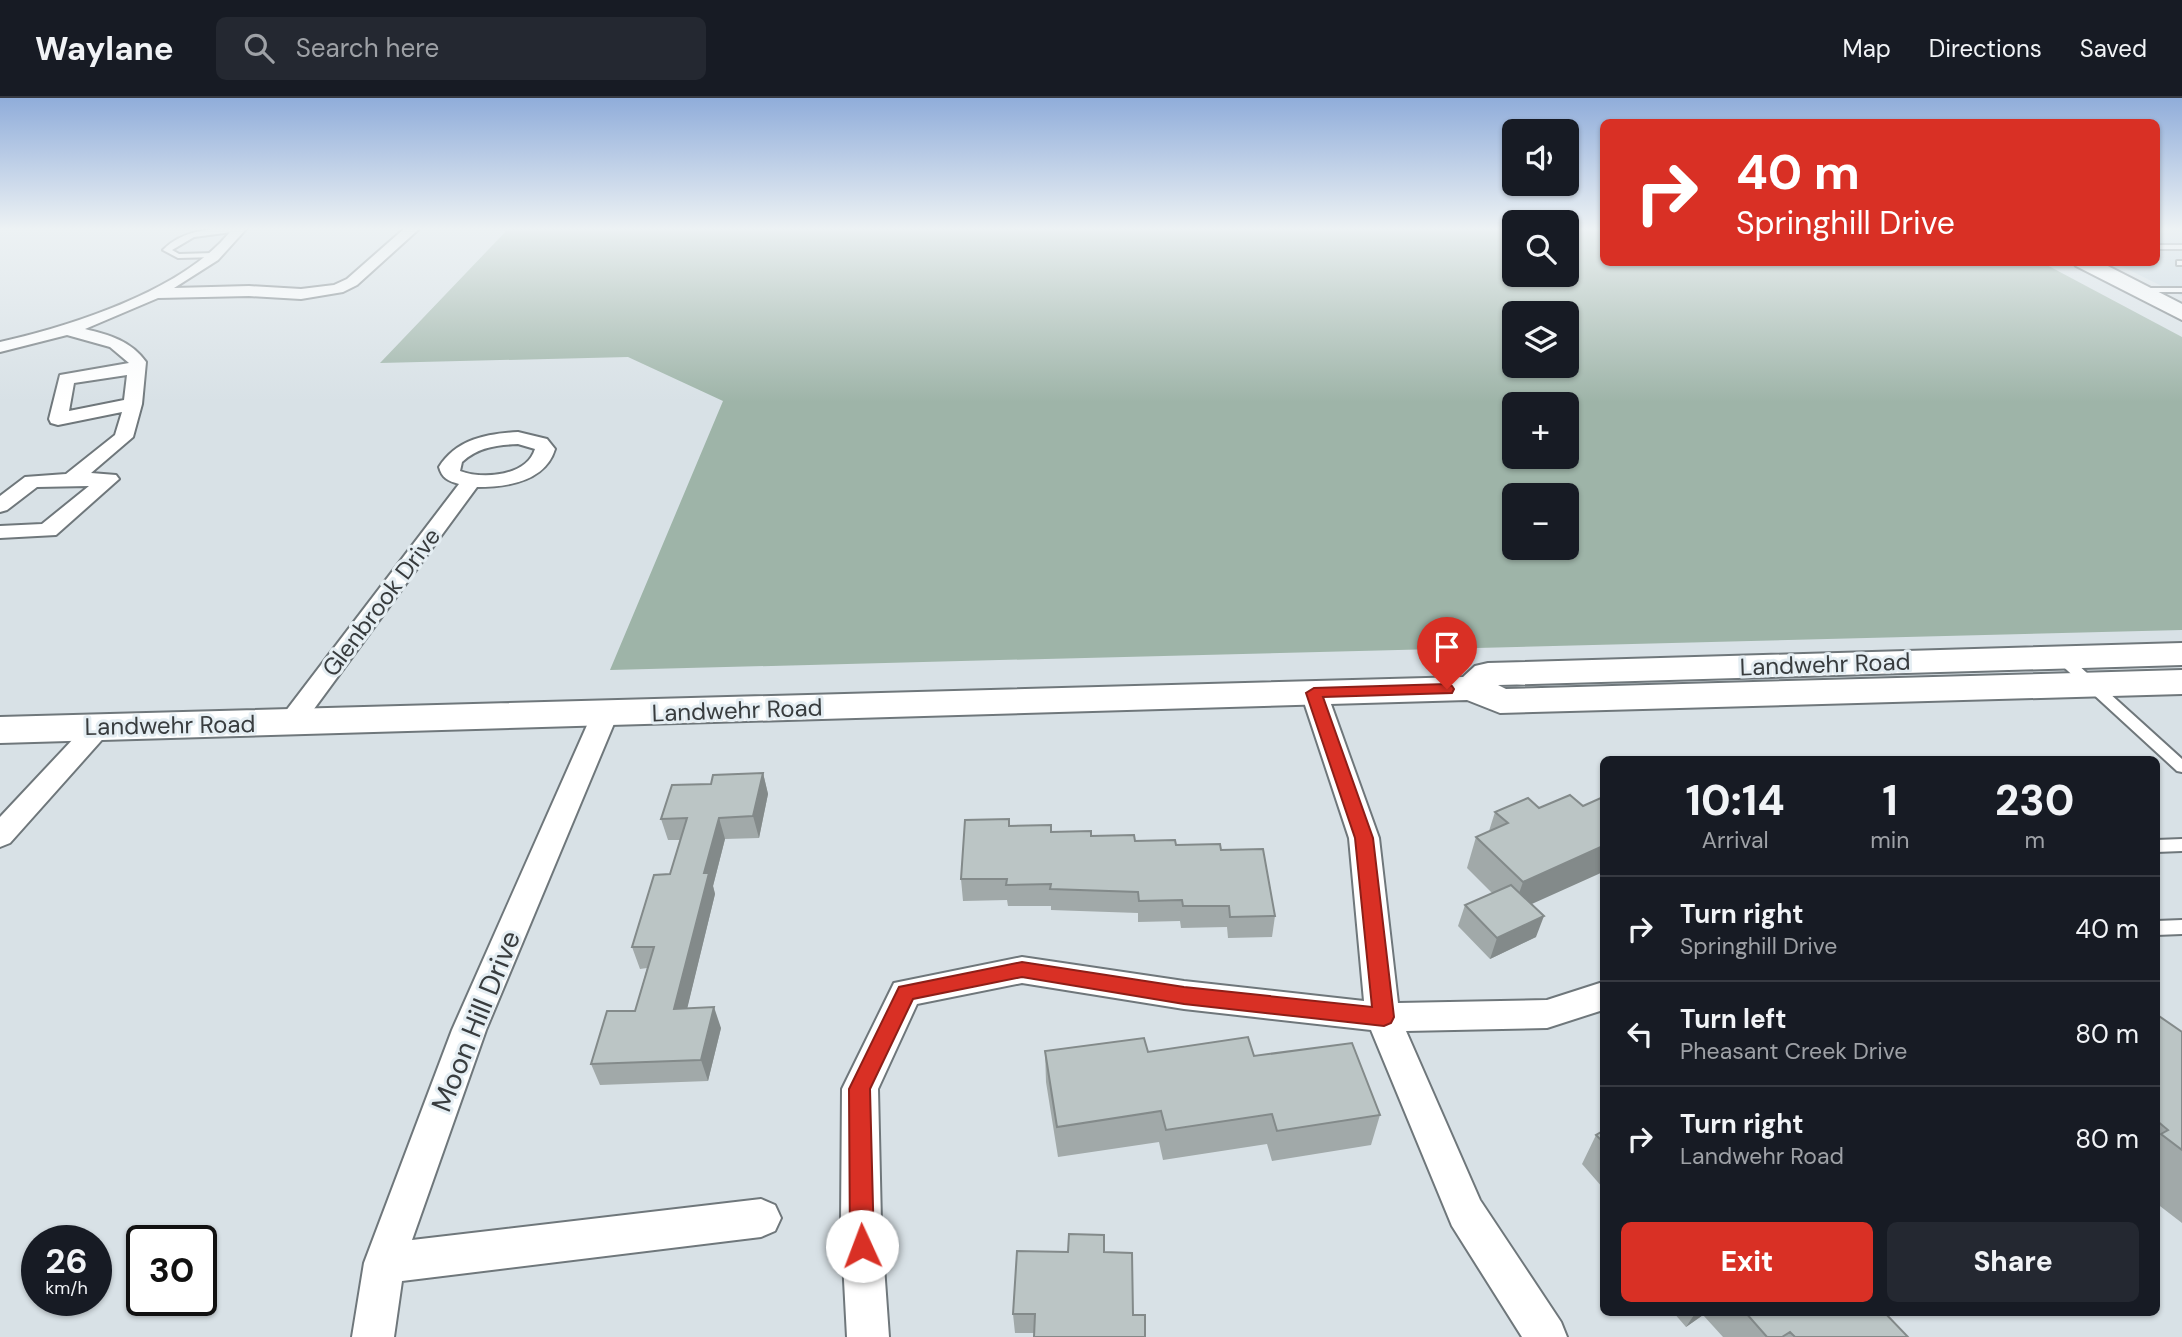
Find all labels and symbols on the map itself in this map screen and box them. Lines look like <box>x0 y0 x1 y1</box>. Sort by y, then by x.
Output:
street label: Glenbrook Drive <box>315 522 447 682</box>
pin <box>1417 617 1477 689</box>
street label: Landwehr Road <box>1739 646 1911 682</box>
street label: Landwehr Road <box>651 692 823 728</box>
street label: Landwehr Road <box>84 708 256 742</box>
street label: Moon Hill Drive <box>423 925 529 1117</box>
position arrow <box>825 1209 899 1283</box>
speed limit sign: 30 <box>126 1225 217 1316</box>

